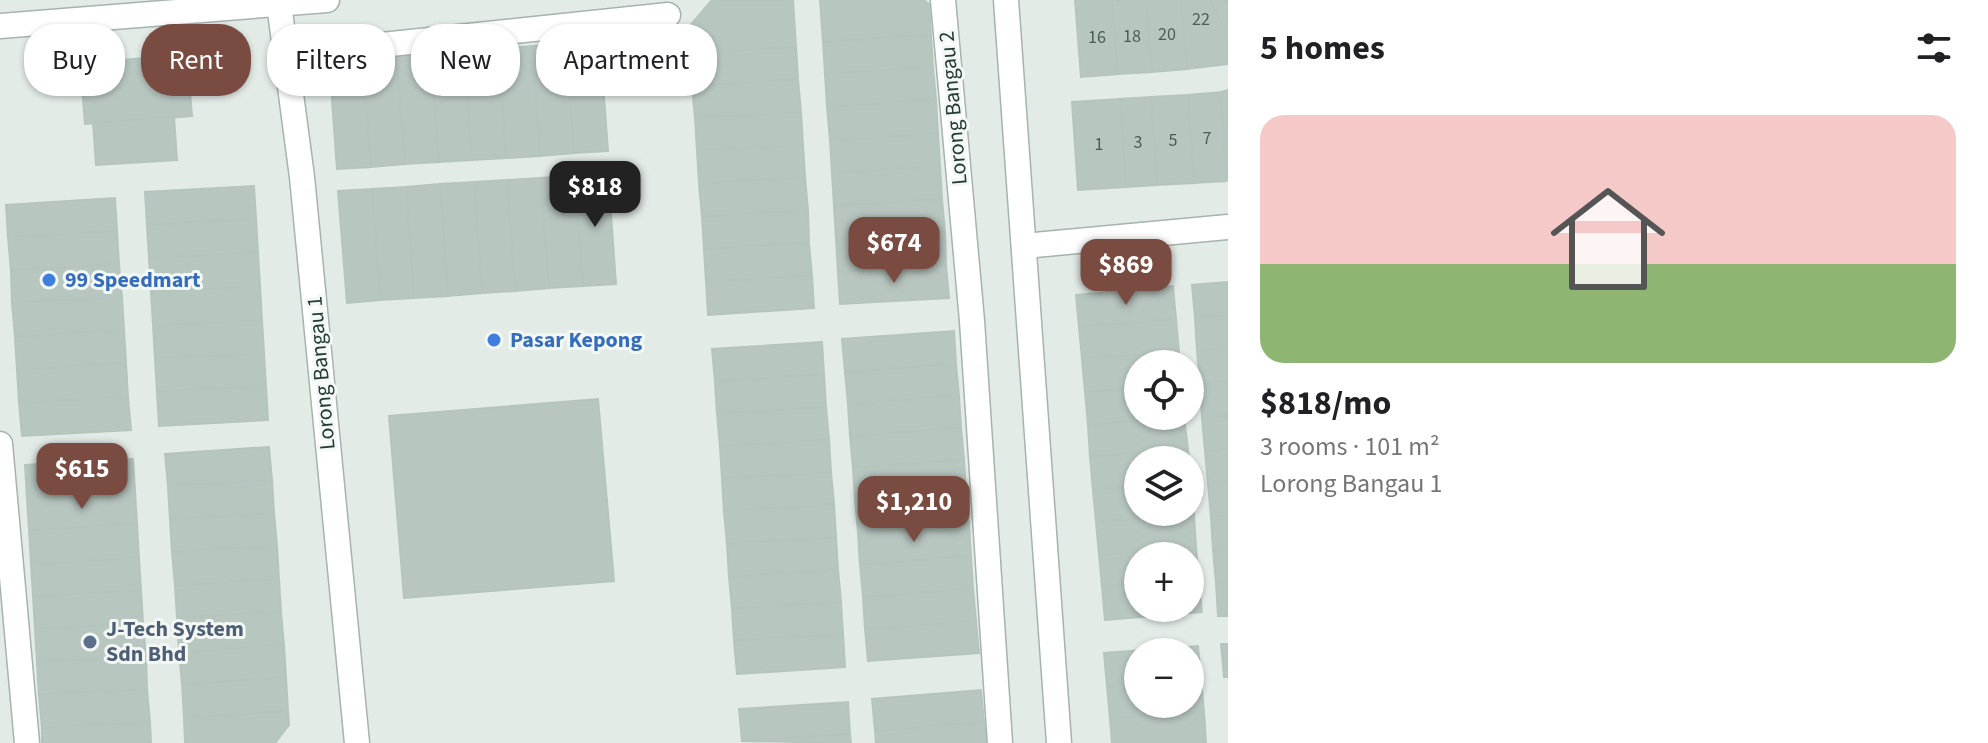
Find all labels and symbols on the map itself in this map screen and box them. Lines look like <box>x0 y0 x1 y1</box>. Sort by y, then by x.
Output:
house number: 22 <box>1192 7 1210 32</box>
house number: 20 <box>1158 22 1176 47</box>
house number: 18 <box>1123 24 1141 49</box>
house number: 16 <box>1088 25 1106 50</box>
street label: Lorong Bangau 2 <box>930 30 976 186</box>
house number: 7 <box>1203 126 1212 151</box>
house number: 5 <box>1169 128 1178 153</box>
house number: 3 <box>1134 130 1143 155</box>
house number: 1 <box>1095 132 1103 157</box>
pin: $818 <box>548 161 642 229</box>
pin: $674 <box>847 217 941 285</box>
pin: $869 <box>1079 239 1173 307</box>
place label: 99 Speedmart <box>65 264 201 296</box>
marker: 99 Speedmart <box>40 271 58 289</box>
street label: Lorong Bangau 1 <box>298 295 344 451</box>
place label: Pasar Kepong <box>510 324 642 356</box>
marker: Pasar Kepong <box>485 331 503 349</box>
pin: $615 <box>35 443 129 511</box>
pin: $1,210 <box>849 476 979 544</box>
place label: J-Tech System Sdn Bhd <box>106 613 244 670</box>
marker: J-Tech System Sdn Bhd <box>81 633 99 651</box>

